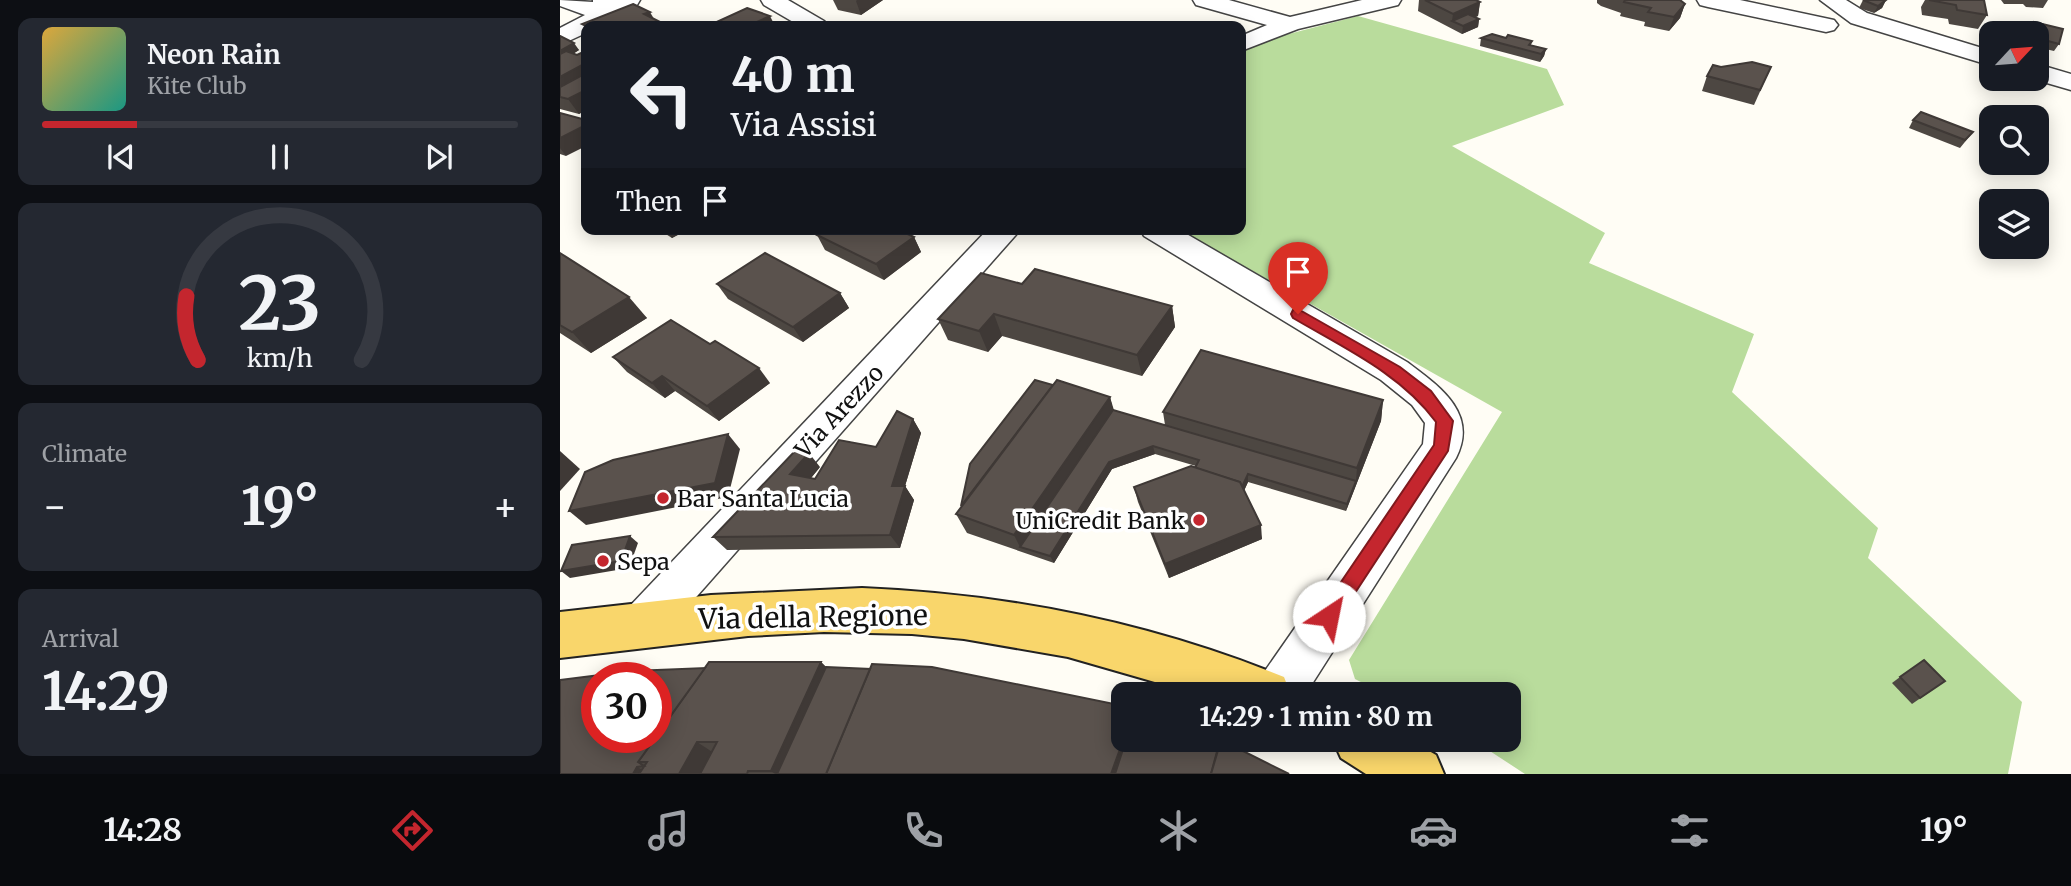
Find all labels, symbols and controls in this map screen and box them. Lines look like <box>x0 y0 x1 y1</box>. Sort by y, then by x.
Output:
north arrow <box>1979 21 2049 91</box>
map controls <box>1979 21 2049 259</box>
text: Neon Rain <box>147 38 281 71</box>
text: 40 m <box>731 44 855 105</box>
icon: left <box>616 49 707 140</box>
text: Kite Club <box>147 71 246 100</box>
text: Via Assisi <box>731 105 877 145</box>
button: search <box>1979 105 2049 175</box>
icon: previous <box>102 138 140 176</box>
icon: pause <box>261 138 299 176</box>
icon: next <box>420 138 458 176</box>
icon: arrive <box>696 182 734 220</box>
text: Then <box>616 185 682 218</box>
button: layers <box>1979 189 2049 259</box>
pin <box>1268 242 1328 314</box>
icon: arrive <box>1279 253 1317 291</box>
text: 23 <box>239 259 321 351</box>
text: km/h <box>247 342 313 374</box>
street label: Via Arezzo <box>788 358 889 464</box>
text: Climate <box>42 439 127 468</box>
text: 19° <box>241 474 319 539</box>
text: − <box>42 483 67 530</box>
text: + <box>493 483 518 530</box>
place label: Bar Santa Lucia <box>677 484 849 513</box>
marker: Bar Santa Lucia <box>655 490 671 506</box>
place label: UniCredit Bank <box>1015 506 1185 535</box>
marker: UniCredit Bank <box>1191 512 1207 528</box>
place label: Sepa <box>617 547 670 576</box>
marker: Sepa <box>595 553 611 569</box>
position arrow <box>1292 579 1366 653</box>
street label: Via della Regione <box>697 597 928 637</box>
text: Arrival <box>42 624 119 653</box>
text: 14:29 <box>42 659 170 724</box>
speed limit sign: 30 <box>581 662 672 753</box>
text: 14:29 · 1 min · 80 m <box>1199 700 1433 733</box>
icon: directions <box>388 806 437 855</box>
icon: music <box>644 806 693 855</box>
icon: phone <box>899 806 948 855</box>
icon: climate <box>1154 806 1203 855</box>
icon: car <box>1409 806 1458 855</box>
icon: filters <box>1665 806 1714 855</box>
text: 14:28 <box>103 810 182 850</box>
text: 19° <box>1920 810 1968 850</box>

